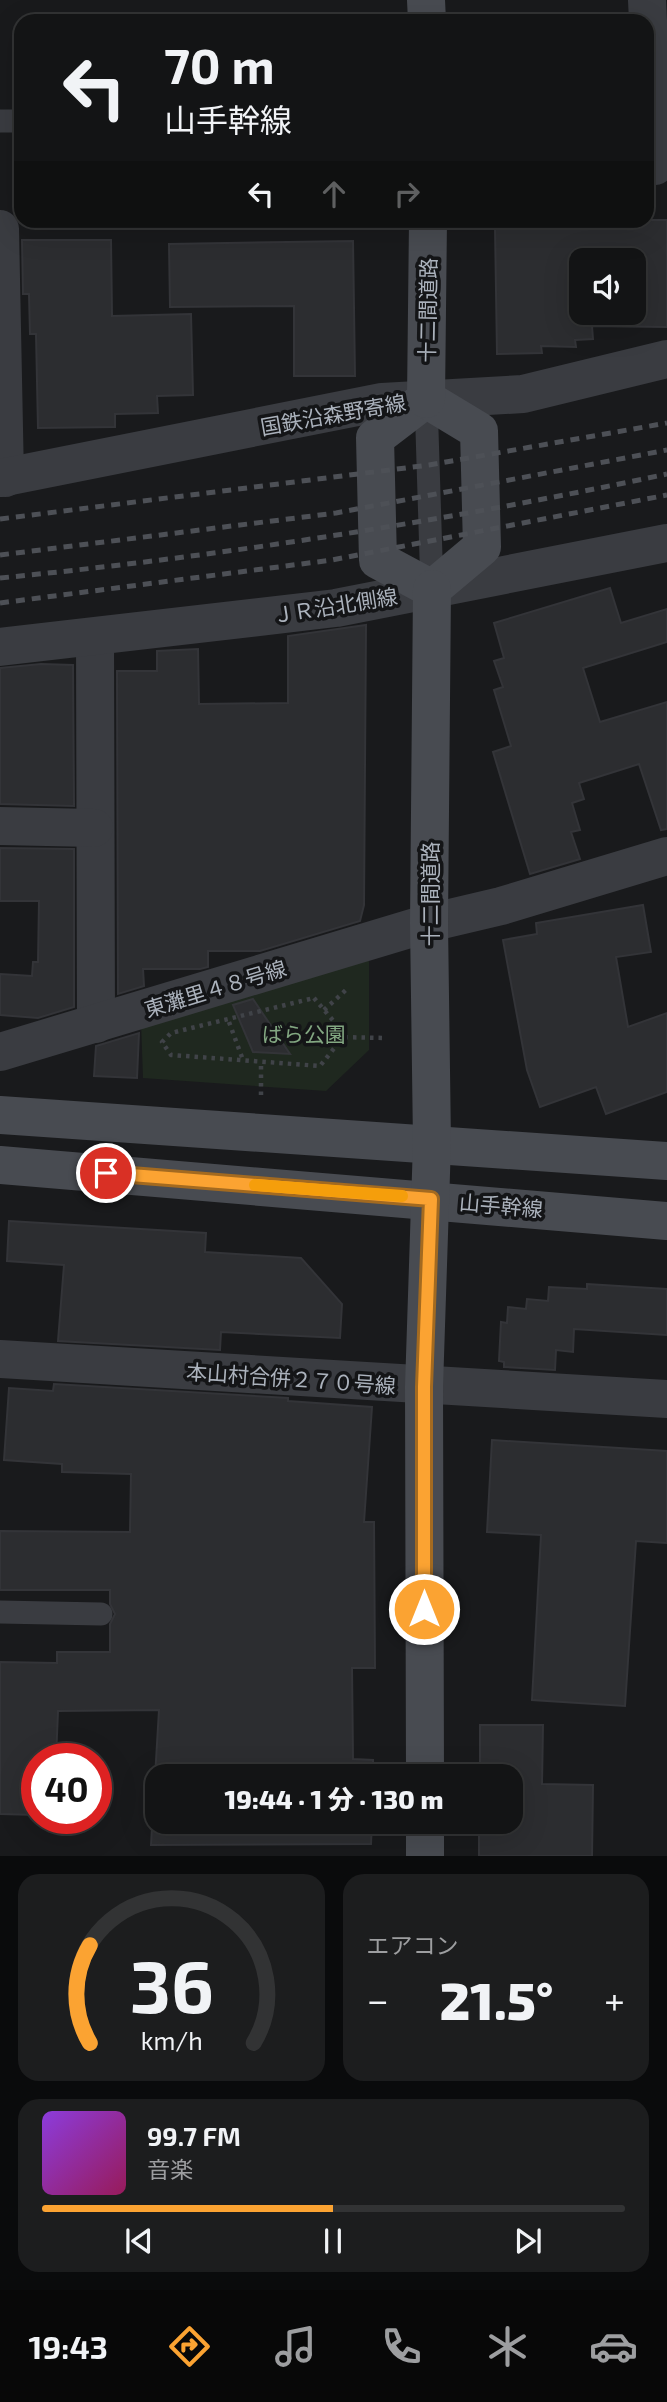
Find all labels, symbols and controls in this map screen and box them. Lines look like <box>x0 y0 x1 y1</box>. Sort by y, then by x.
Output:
text: 70 m <box>164 35 275 94</box>
icon: left <box>49 42 140 133</box>
text: 山手幹線 <box>164 100 292 138</box>
icon: left <box>242 175 280 213</box>
icon: ahead <box>315 175 353 213</box>
icon: right <box>388 175 426 213</box>
map controls <box>569 248 646 325</box>
button: sound <box>569 248 646 325</box>
street label: 十二間道路 <box>414 257 440 363</box>
street label: 国鉄沿森野寄線 <box>258 389 408 439</box>
street label: ＪＲ沿北側線 <box>271 583 399 627</box>
street label: 十二間道路 <box>417 842 442 947</box>
street label: 東灘里４８号線 <box>141 955 289 1021</box>
park label: ばら公園 <box>262 1021 346 1046</box>
pin <box>76 1143 136 1203</box>
icon: arrive <box>87 1154 125 1192</box>
street label: 山手幹線 <box>458 1189 544 1221</box>
street label: 本山村合併２７０号線 <box>185 1358 397 1398</box>
position arrow <box>387 1572 461 1646</box>
speed limit sign: 40 <box>21 1743 112 1834</box>
text: 19:44 · 1 分 · 130 m <box>225 1783 443 1814</box>
text: エアコン <box>367 1931 459 1959</box>
text: 36 <box>129 1941 213 2029</box>
text: 21.5° <box>439 1968 553 2030</box>
text: − <box>367 1976 389 2022</box>
text: + <box>604 1976 625 2022</box>
text: km/h <box>140 2025 202 2055</box>
text: 99.7 FM <box>147 2120 241 2151</box>
text: 音楽 <box>147 2155 193 2183</box>
icon: previous <box>120 2222 158 2260</box>
icon: pause <box>314 2222 352 2260</box>
icon: next <box>509 2222 547 2260</box>
icon: directions <box>165 2322 214 2371</box>
icon: music <box>271 2322 320 2371</box>
icon: phone <box>377 2322 426 2371</box>
icon: climate <box>483 2322 532 2371</box>
icon: car <box>589 2322 638 2371</box>
text: 19:43 <box>29 2327 108 2365</box>

